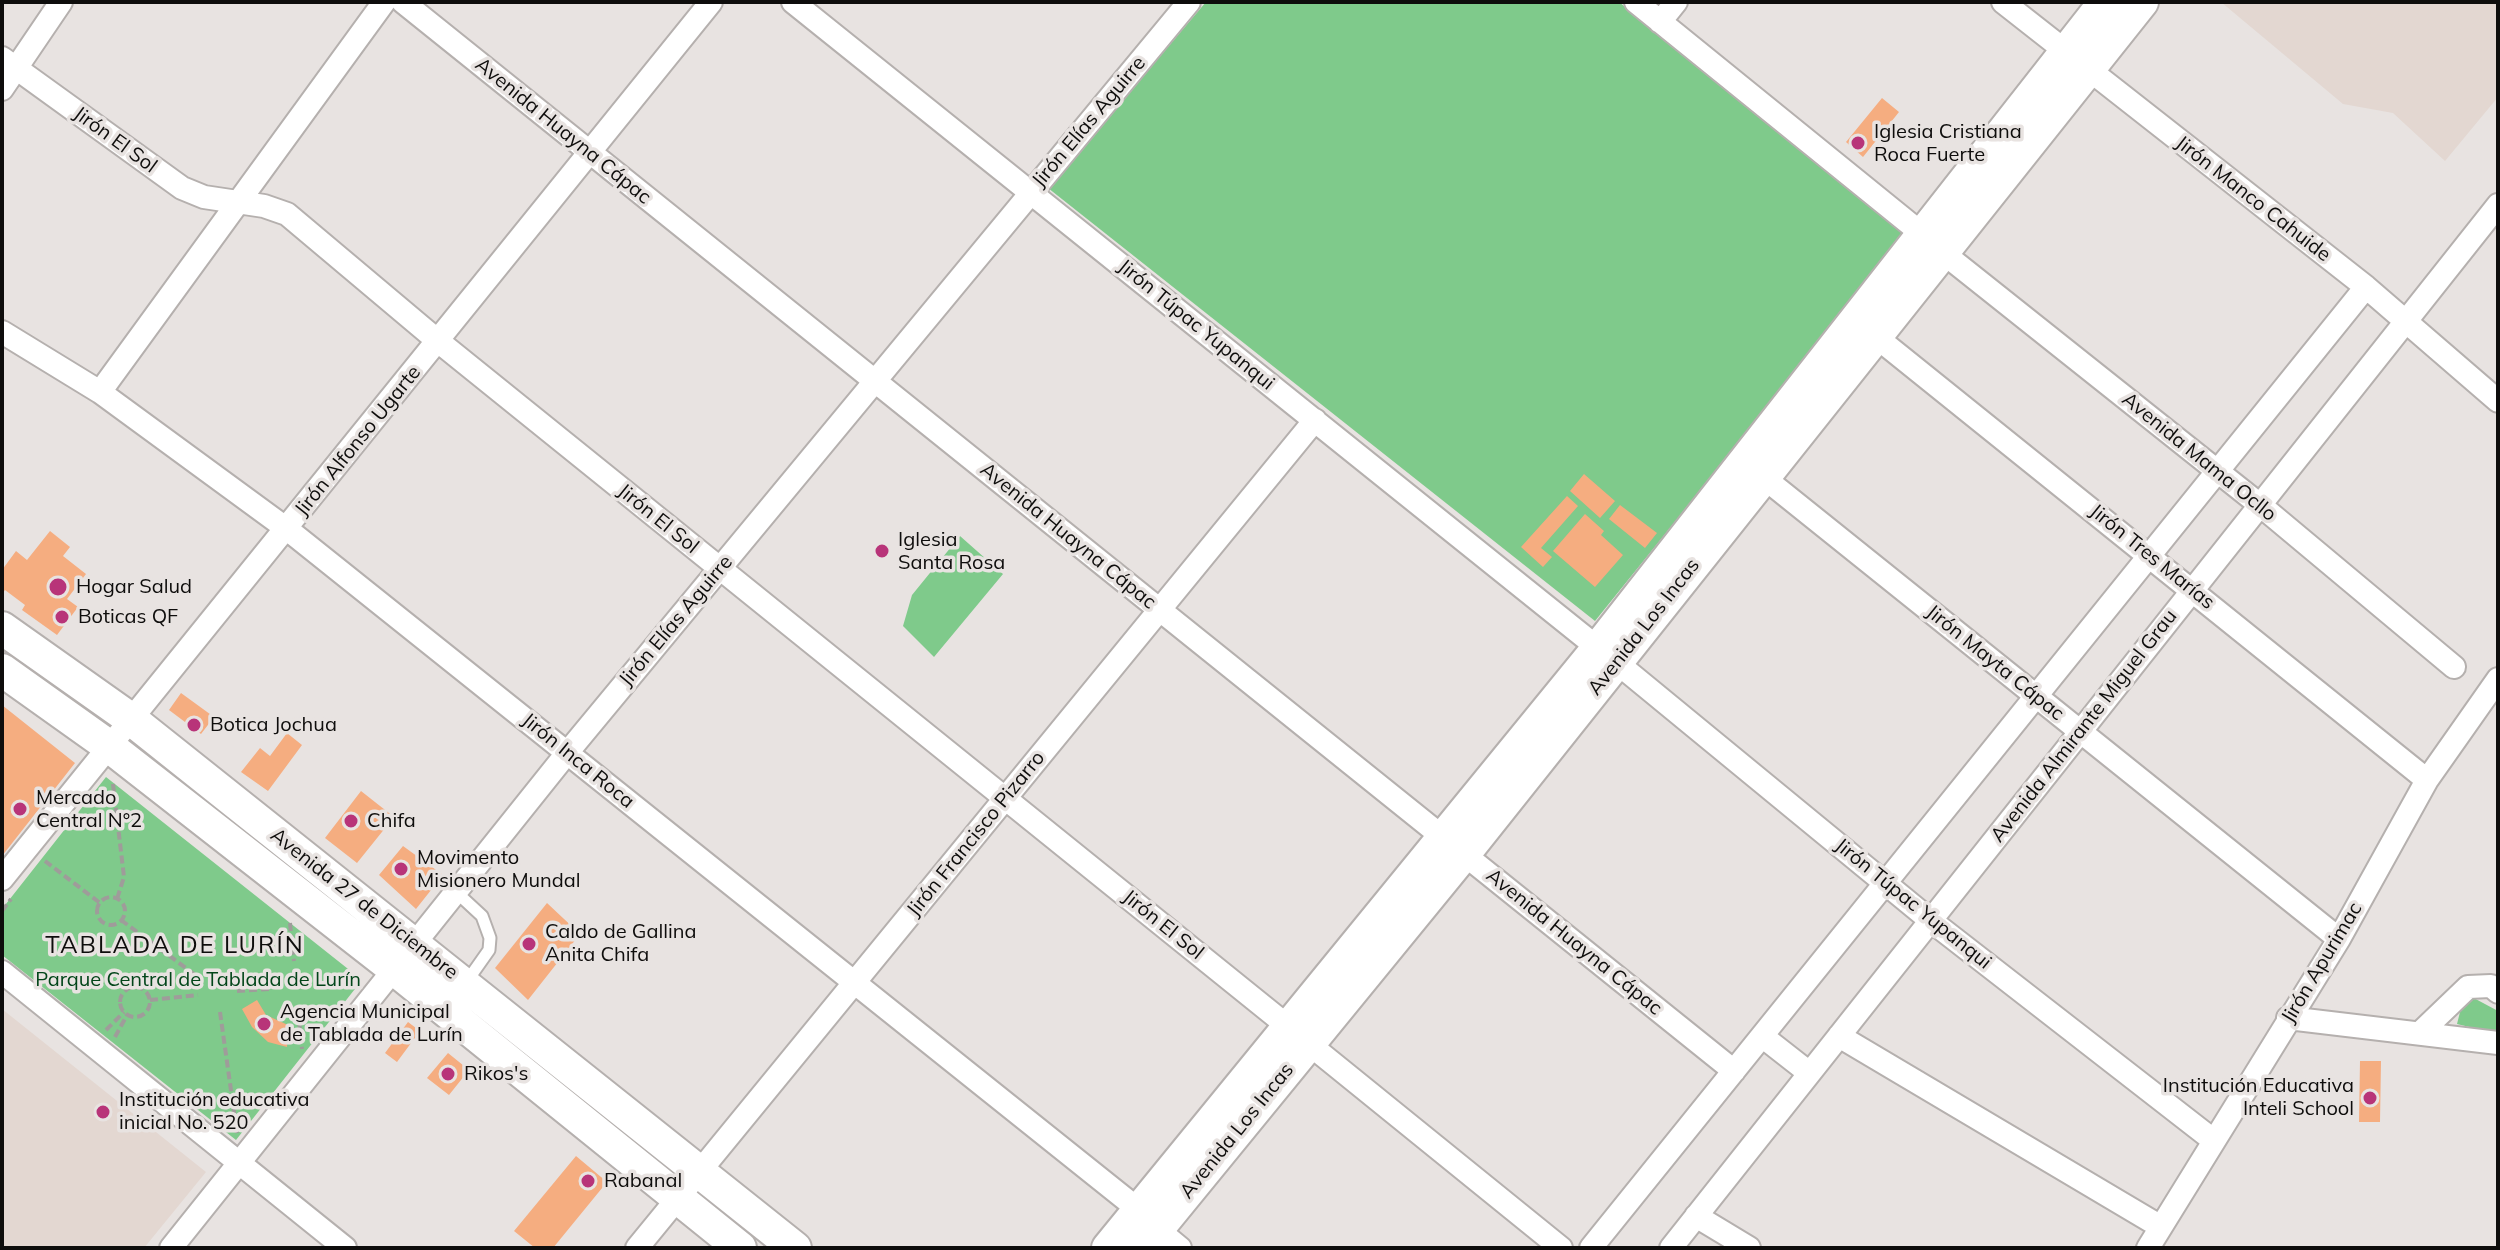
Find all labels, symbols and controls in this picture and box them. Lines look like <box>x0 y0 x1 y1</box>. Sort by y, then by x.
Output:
street label: Jirón Elías Aguirre <box>1027 52 1151 192</box>
street label: Avenida Huayna Cápac <box>470 53 656 209</box>
street label: Jirón El Sol <box>69 102 161 178</box>
place label: Iglesia Cristiana Roca Fuerte <box>1874 120 2022 167</box>
street label: Jirón Manco Cahuide <box>2171 131 2335 267</box>
marker: Iglesia Cristiana Roca Fuerte <box>1849 134 1867 152</box>
street label: Jirón Túpac Yupanqui <box>1113 255 1279 395</box>
street label: Jirón Alfonso Ugarte <box>290 361 426 521</box>
street label: Avenida Mama Ocllo <box>2117 387 2281 527</box>
street label: Avenida Huayna Cápac <box>975 458 1161 614</box>
street label: Jirón El Sol <box>613 479 703 559</box>
street label: Jirón Tres Marías <box>2085 499 2219 615</box>
place label: Iglesia Santa Rosa <box>898 528 1005 575</box>
marker: Iglesia Santa Rosa <box>873 542 891 560</box>
street label: Jirón Elías Aguirre <box>614 551 738 691</box>
street label: Avenida Los Incas <box>1583 554 1705 700</box>
place label: Hogar Salud <box>76 575 192 599</box>
marker: Hogar Salud <box>47 576 69 598</box>
street label: Jirón Mayta Cápac <box>1921 600 2069 726</box>
place label: Boticas QF <box>78 605 178 629</box>
street label: Avenida Almirante Miguel Grau <box>1986 605 2182 847</box>
marker: Boticas QF <box>53 608 71 626</box>
street label: Jirón Inca Roca <box>517 708 639 814</box>
place label: Botica Jochua <box>210 713 337 737</box>
marker: Botica Jochua <box>185 716 203 734</box>
street label: Jirón Francisco Pizarro <box>902 747 1050 921</box>
place label: Mercado Central N°2 <box>36 786 142 833</box>
marker: Mercado Central N°2 <box>11 800 29 818</box>
place label: Chifa <box>367 809 416 833</box>
marker: Chifa <box>342 812 360 830</box>
street label: Avenida 27 de Diciembre <box>265 823 463 985</box>
street label: Jirón Túpac Yupanqui <box>1830 834 1996 974</box>
place label: Movimento Misionero Mundal <box>417 846 581 893</box>
marker: Movimento Misionero Mundal <box>392 860 410 878</box>
street label: Avenida Huayna Cápac <box>1481 864 1667 1020</box>
street label: Jirón El Sol <box>1118 885 1208 965</box>
street label: Jirón Apurimac <box>2277 898 2367 1028</box>
place label: Caldo de Gallina Anita Chifa <box>545 920 696 967</box>
district label: TABLADA DE LURÍN <box>45 932 305 960</box>
marker: Caldo de Gallina Anita Chifa <box>520 935 538 953</box>
park label: Parque Central de Tablada de Lurín <box>35 968 361 992</box>
place label: Agencia Municipal de Tablada de Lurín <box>280 1000 463 1047</box>
marker: Agencia Municipal de Tablada de Lurín <box>255 1015 273 1033</box>
street label: Avenida Los Incas <box>1175 1058 1299 1204</box>
place label: Rikos's <box>464 1062 528 1086</box>
marker: Rikos's <box>439 1065 457 1083</box>
place label: Institución Educativa Inteli School <box>2163 1074 2354 1121</box>
place label: Institución educativa inicial No. 520 <box>119 1088 309 1135</box>
marker: Institución Educativa Inteli School <box>2361 1089 2379 1107</box>
marker: Institución educativa inicial No. 520 <box>94 1103 112 1121</box>
place label: Rabanal <box>604 1169 682 1193</box>
marker: Rabanal <box>579 1172 597 1190</box>

